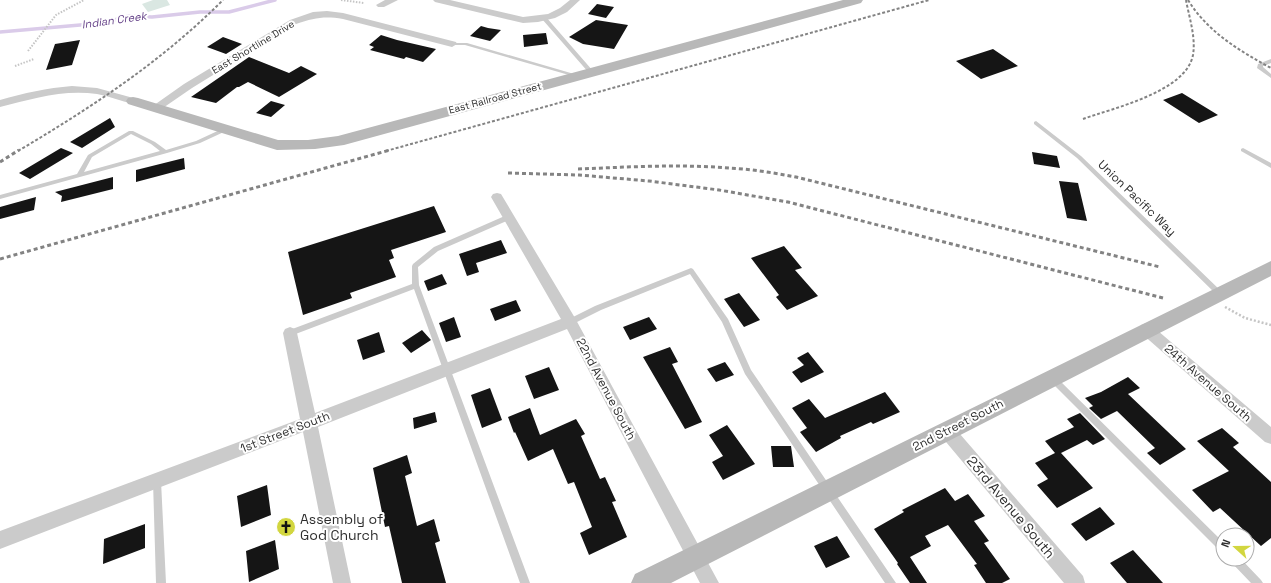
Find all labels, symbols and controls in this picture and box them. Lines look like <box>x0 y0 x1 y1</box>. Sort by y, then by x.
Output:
water label: Indian Creek <box>81 8 148 31</box>
street label: East Shortline Drive <box>209 17 297 77</box>
street label: East Railroad Street <box>447 79 543 117</box>
street label: Union Pacific Way <box>1095 157 1179 239</box>
street label: 22nd Avenue South <box>572 335 640 443</box>
street label: 24th Avenue South <box>1161 341 1255 425</box>
street label: 2nd Street South <box>910 395 1006 455</box>
street label: 1st Street South <box>238 408 332 456</box>
street label: 23rd Avenue South <box>963 452 1059 562</box>
place label: Assembly of God Church <box>300 510 383 544</box>
church icon: Assembly of God Church <box>275 516 297 538</box>
north arrow <box>1215 527 1255 567</box>
text: N <box>1218 537 1234 549</box>

